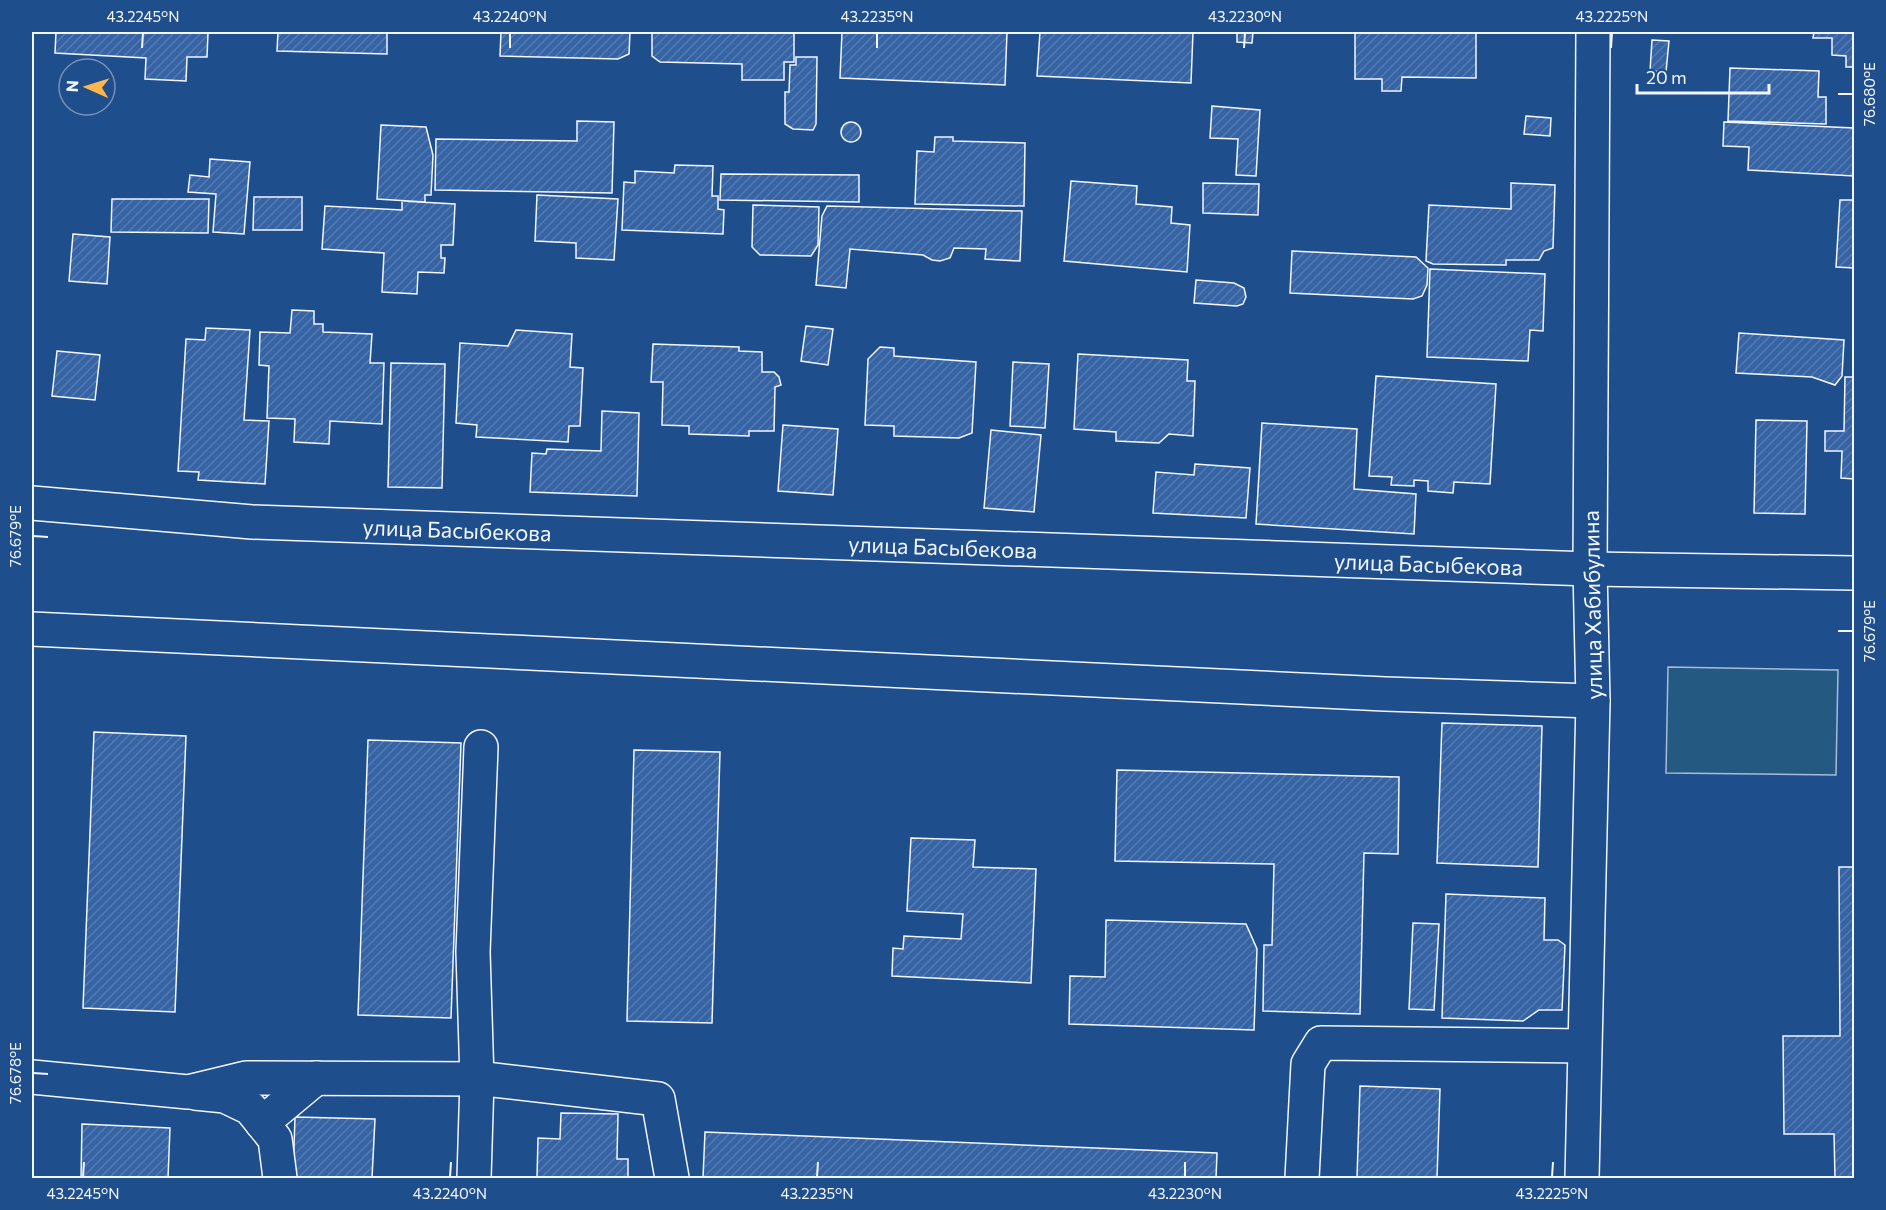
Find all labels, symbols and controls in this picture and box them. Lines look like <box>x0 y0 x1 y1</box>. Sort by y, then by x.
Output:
text: 43.2245°N <box>106 7 180 25</box>
text: 43.2240°N <box>473 7 547 25</box>
text: 43.2235°N <box>840 7 914 25</box>
text: 43.2230°N <box>1208 7 1282 25</box>
text: 43.2225°N <box>1576 7 1648 25</box>
north arrow <box>57 57 117 117</box>
scale bar <box>1637 57 1769 95</box>
text: 76.680°E <box>1860 62 1878 126</box>
text: 20 m <box>1646 66 1687 88</box>
text: N <box>62 80 81 93</box>
text: 76.679°E <box>6 505 24 567</box>
street label: улица Хабибулина <box>1577 510 1607 700</box>
street label: улица Басыбекова <box>362 512 552 546</box>
street label: улица Басыбекова <box>848 529 1038 563</box>
street label: улица Басыбекова <box>1334 547 1523 580</box>
text: 76.679°E <box>1860 600 1878 662</box>
text: 76.678°E <box>6 1042 24 1104</box>
text: 43.2245°N <box>46 1184 120 1202</box>
text: 43.2240°N <box>413 1184 487 1202</box>
text: 43.2235°N <box>780 1184 854 1202</box>
text: 43.2230°N <box>1148 1184 1222 1202</box>
text: 43.2225°N <box>1516 1184 1588 1202</box>

